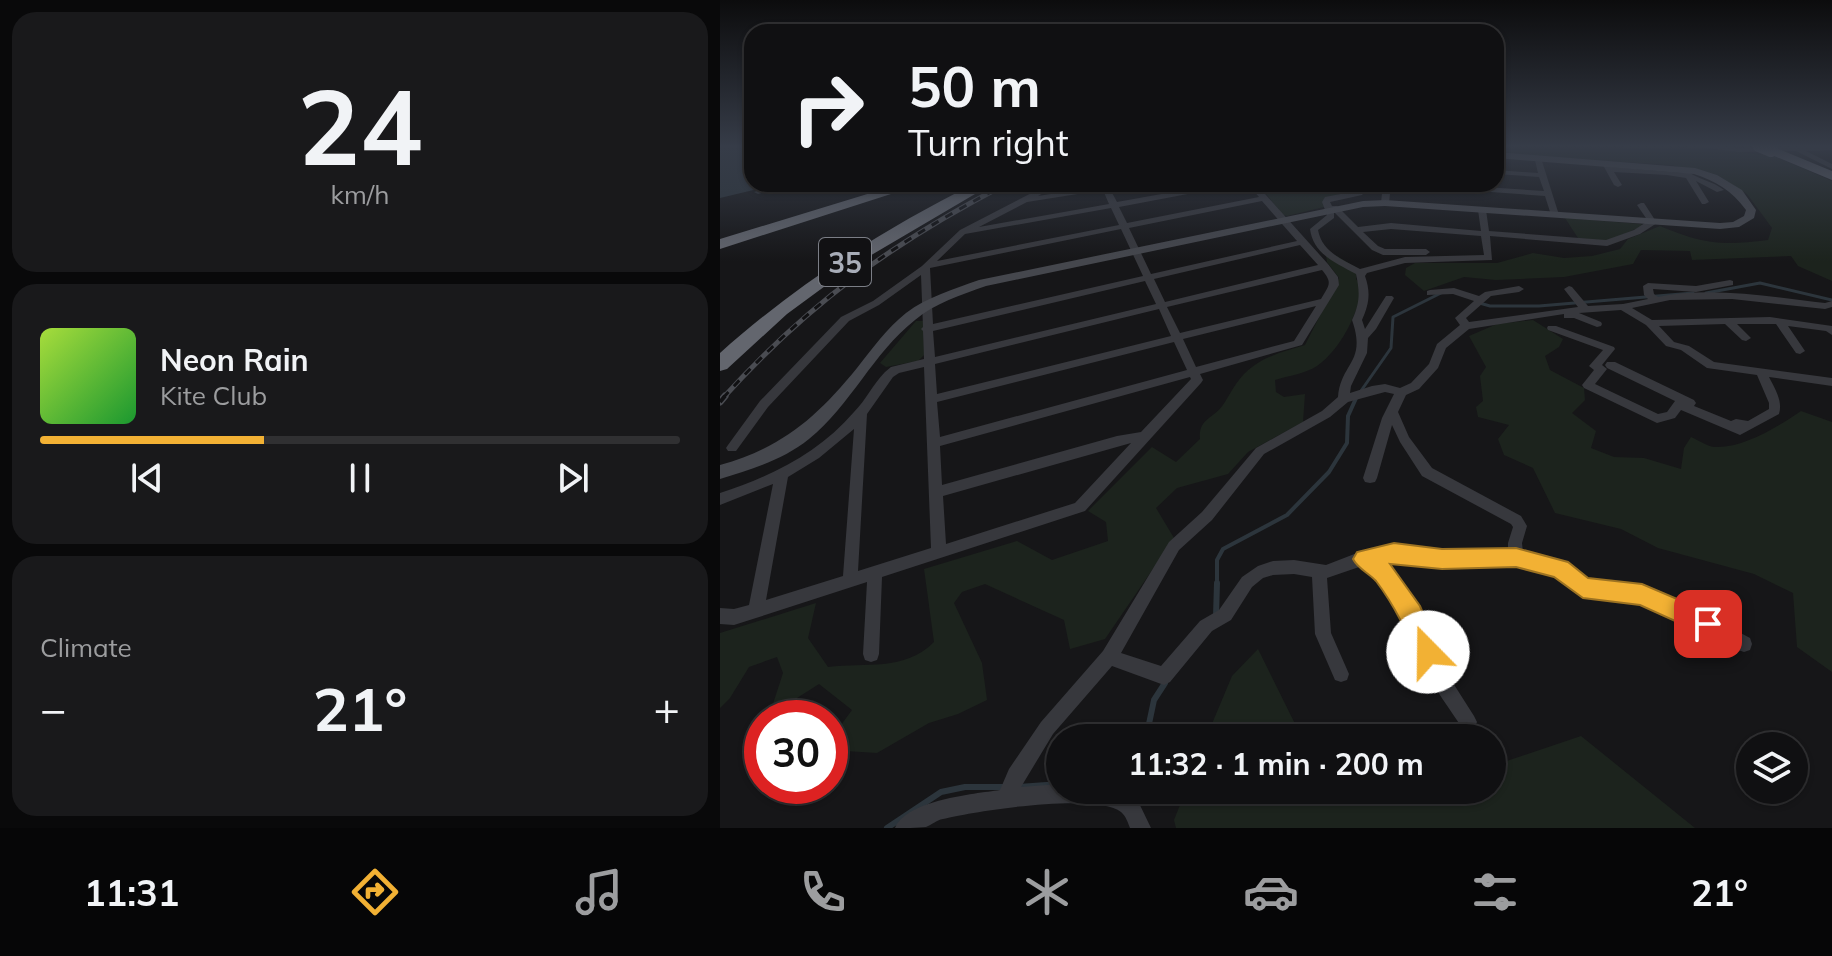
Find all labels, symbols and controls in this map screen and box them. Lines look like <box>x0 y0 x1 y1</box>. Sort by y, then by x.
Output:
text: 50 m <box>908 51 1041 121</box>
icon: right <box>776 56 880 160</box>
text: 24 <box>298 60 422 191</box>
text: Turn right <box>908 120 1069 165</box>
text: km/h <box>331 178 389 211</box>
road number: 35 <box>819 238 871 286</box>
text: Neon Rain <box>160 341 309 379</box>
text: Kite Club <box>160 379 267 412</box>
icon: previous <box>125 456 169 500</box>
icon: pause <box>338 456 382 500</box>
icon: next <box>551 456 595 500</box>
pin <box>1674 590 1742 658</box>
icon: arrive <box>1686 602 1730 646</box>
position arrow <box>1386 610 1470 694</box>
text: Climate <box>40 631 132 664</box>
text: 21° <box>313 671 407 746</box>
text: − <box>40 681 66 736</box>
text: + <box>654 681 680 736</box>
speed limit sign: 30 <box>744 700 848 804</box>
map controls <box>1736 732 1808 804</box>
button: layers <box>1736 732 1808 804</box>
text: 11:32 · 1 min · 200 m <box>1128 745 1424 783</box>
icon: directions <box>347 864 403 920</box>
icon: music <box>571 864 627 920</box>
icon: phone <box>795 864 851 920</box>
icon: climate <box>1019 864 1075 920</box>
icon: car <box>1243 864 1299 920</box>
icon: filters <box>1467 864 1523 920</box>
text: 11:31 <box>84 870 179 915</box>
text: 21° <box>1691 870 1748 915</box>

